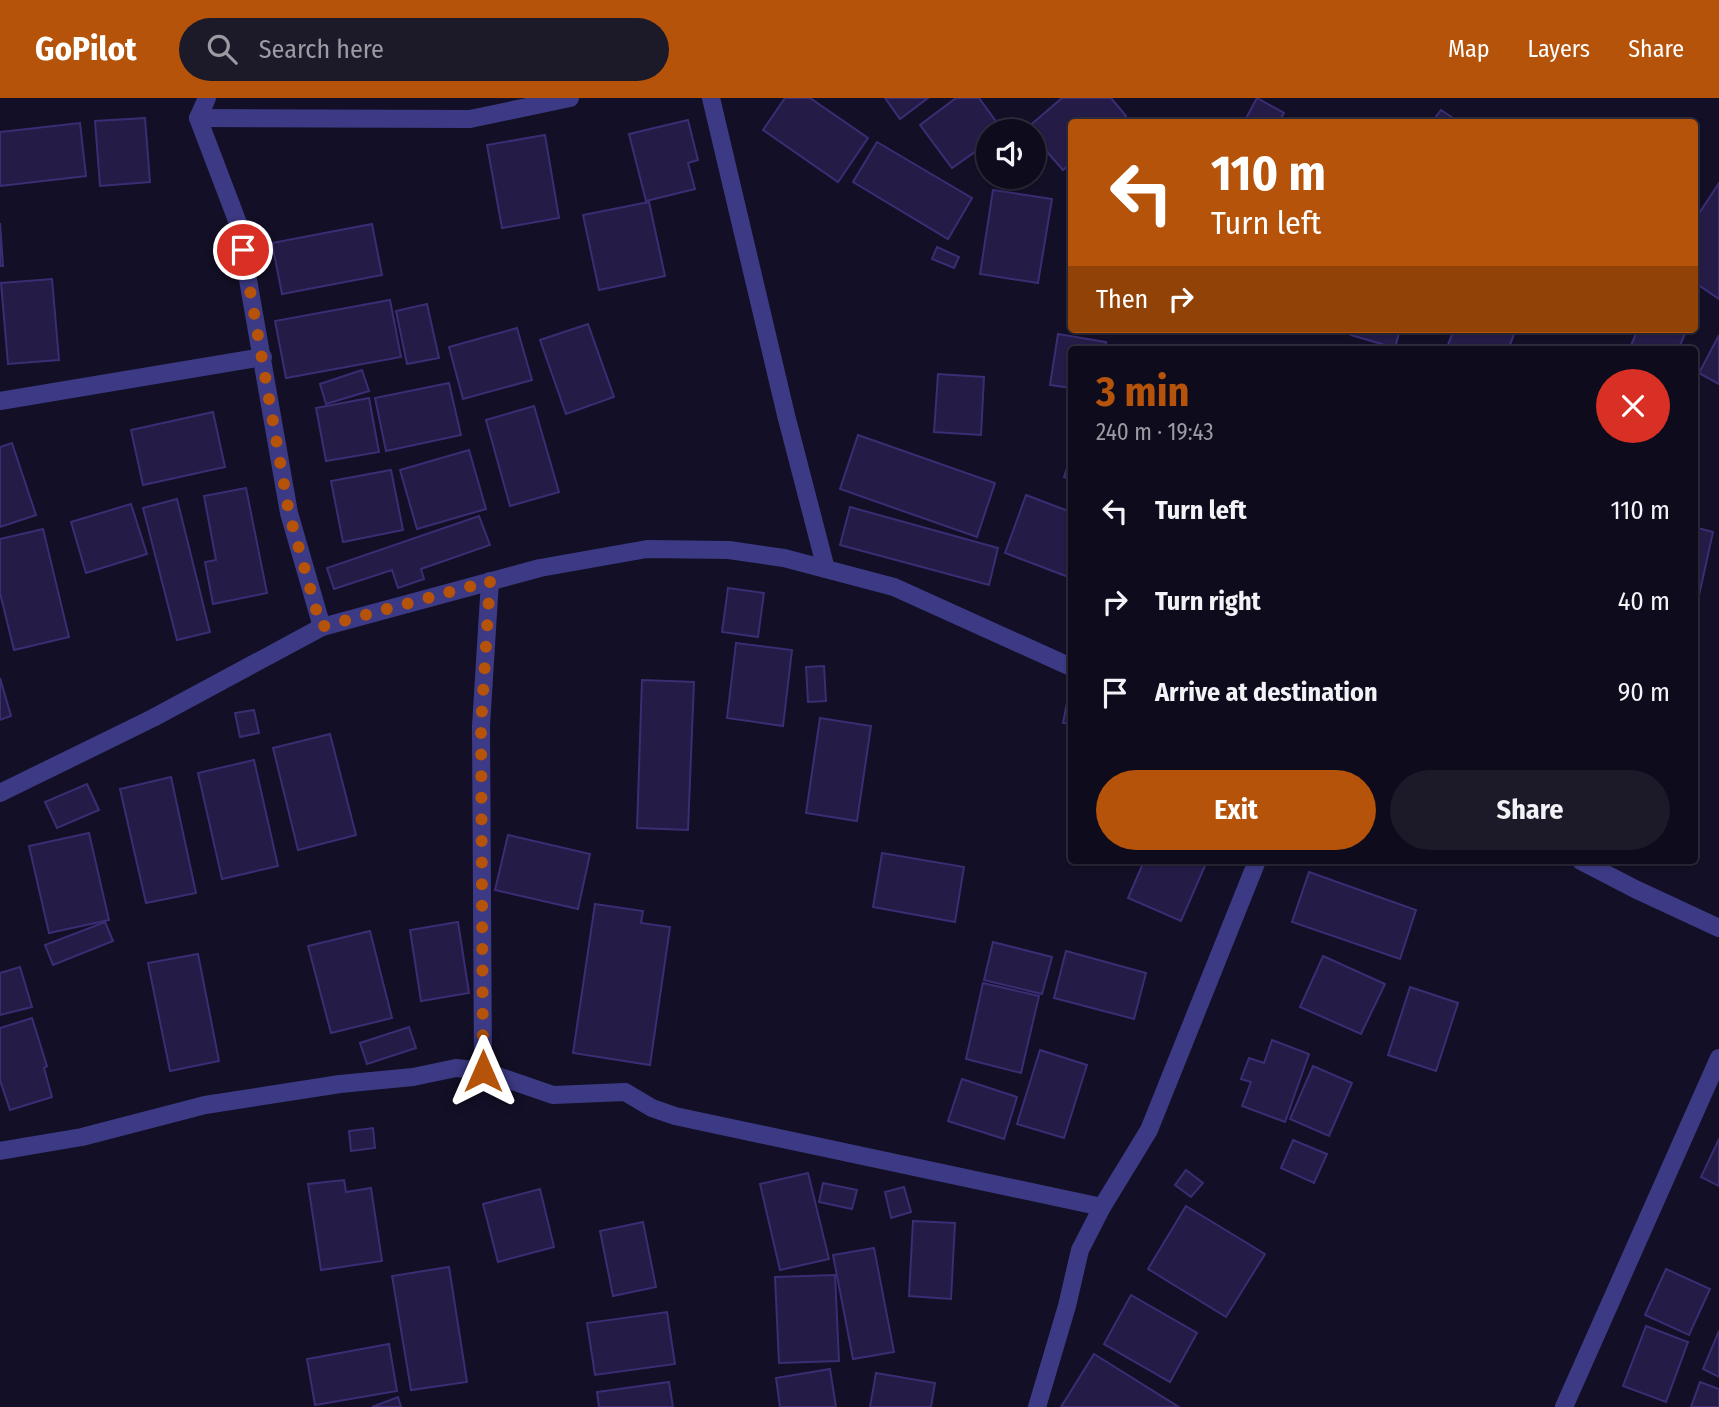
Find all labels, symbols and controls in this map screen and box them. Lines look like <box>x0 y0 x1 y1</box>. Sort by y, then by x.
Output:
search box <box>179 18 669 81</box>
text: GoPilot <box>35 29 137 69</box>
icon: search <box>203 30 241 68</box>
text: Search here <box>259 34 384 65</box>
text: Map <box>1448 35 1490 63</box>
text: Layers <box>1528 35 1590 63</box>
text: Share <box>1628 35 1684 63</box>
map controls <box>976 119 1046 189</box>
button: sound <box>976 119 1046 189</box>
text: 110 m <box>1211 144 1326 203</box>
icon: left <box>1096 147 1187 238</box>
text: Turn left <box>1211 204 1321 242</box>
pin <box>213 220 273 280</box>
icon: arrive <box>224 231 262 269</box>
icon: right <box>1162 280 1200 318</box>
text: Then <box>1096 284 1148 315</box>
text: 3 min <box>1096 367 1190 417</box>
button: close <box>1596 369 1670 443</box>
text: 240 m · 19:43 <box>1096 418 1214 446</box>
icon: left <box>1096 492 1134 530</box>
text: Turn left <box>1155 495 1247 526</box>
text: 110 m <box>1610 495 1670 526</box>
icon: right <box>1096 583 1134 621</box>
text: Turn right <box>1155 586 1261 617</box>
text: 40 m <box>1618 586 1670 617</box>
icon: arrive <box>1096 674 1134 712</box>
text: Arrive at destination <box>1155 677 1378 708</box>
text: 90 m <box>1618 677 1670 708</box>
button: Exit <box>1096 770 1376 850</box>
button: Share <box>1390 770 1670 850</box>
position arrow <box>446 1034 520 1108</box>

